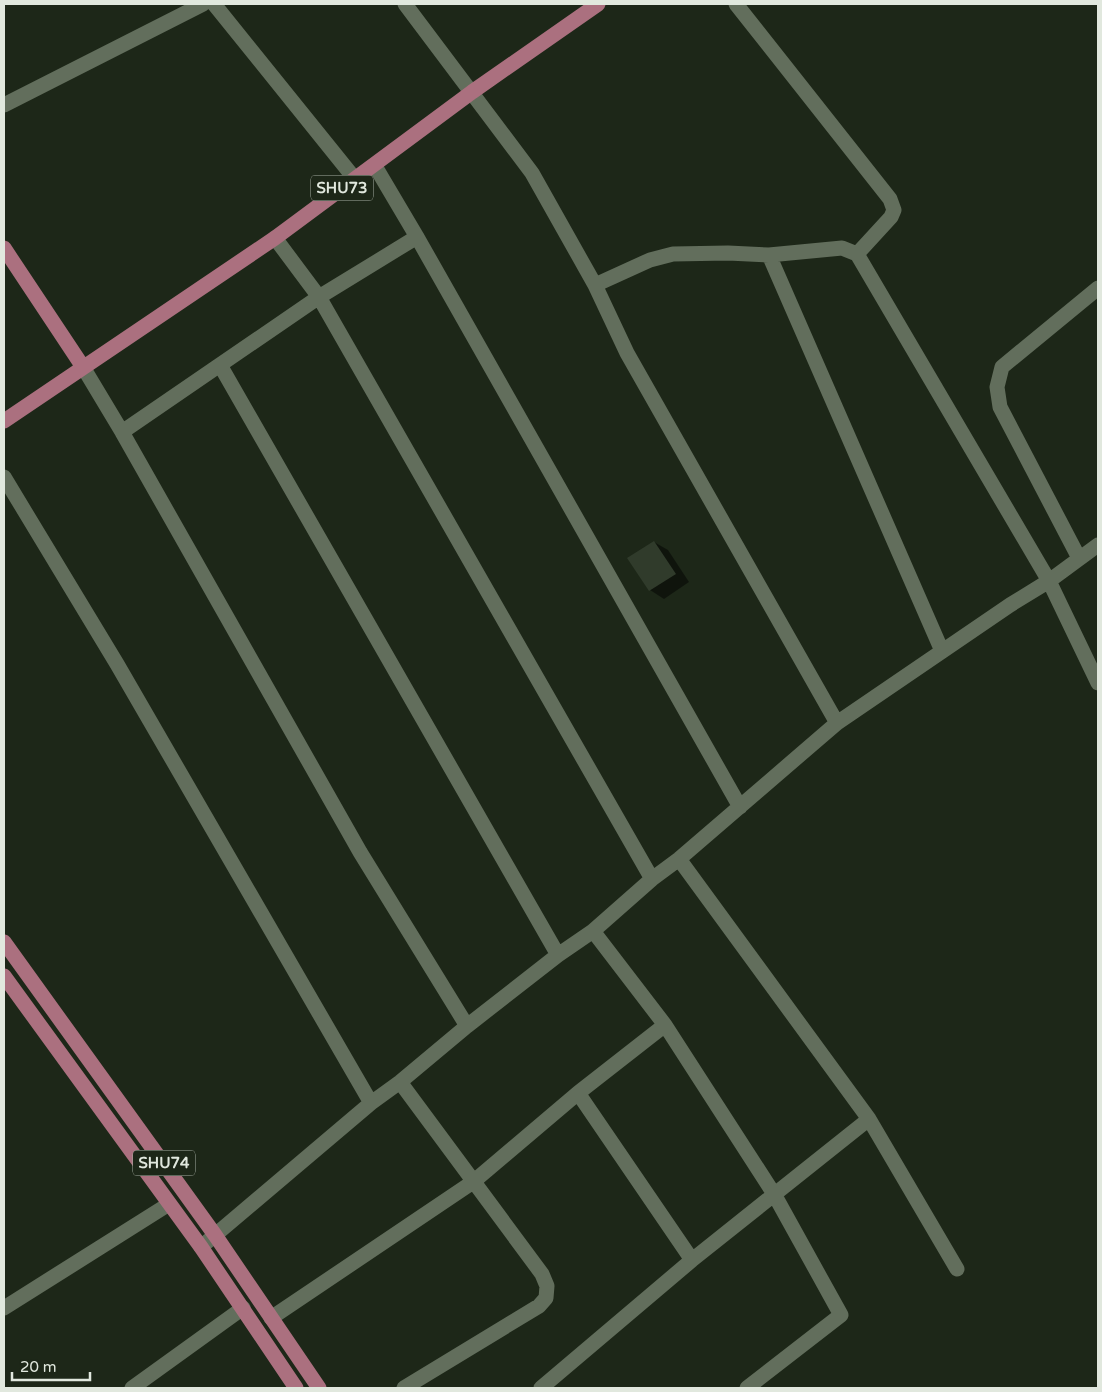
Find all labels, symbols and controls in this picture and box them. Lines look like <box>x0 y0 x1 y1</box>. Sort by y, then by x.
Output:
road number: SHU73 <box>311 176 373 200</box>
road number: SHU74 <box>133 1150 195 1176</box>
scale bar <box>12 1350 90 1382</box>
text: 20 m <box>20 1358 57 1376</box>

